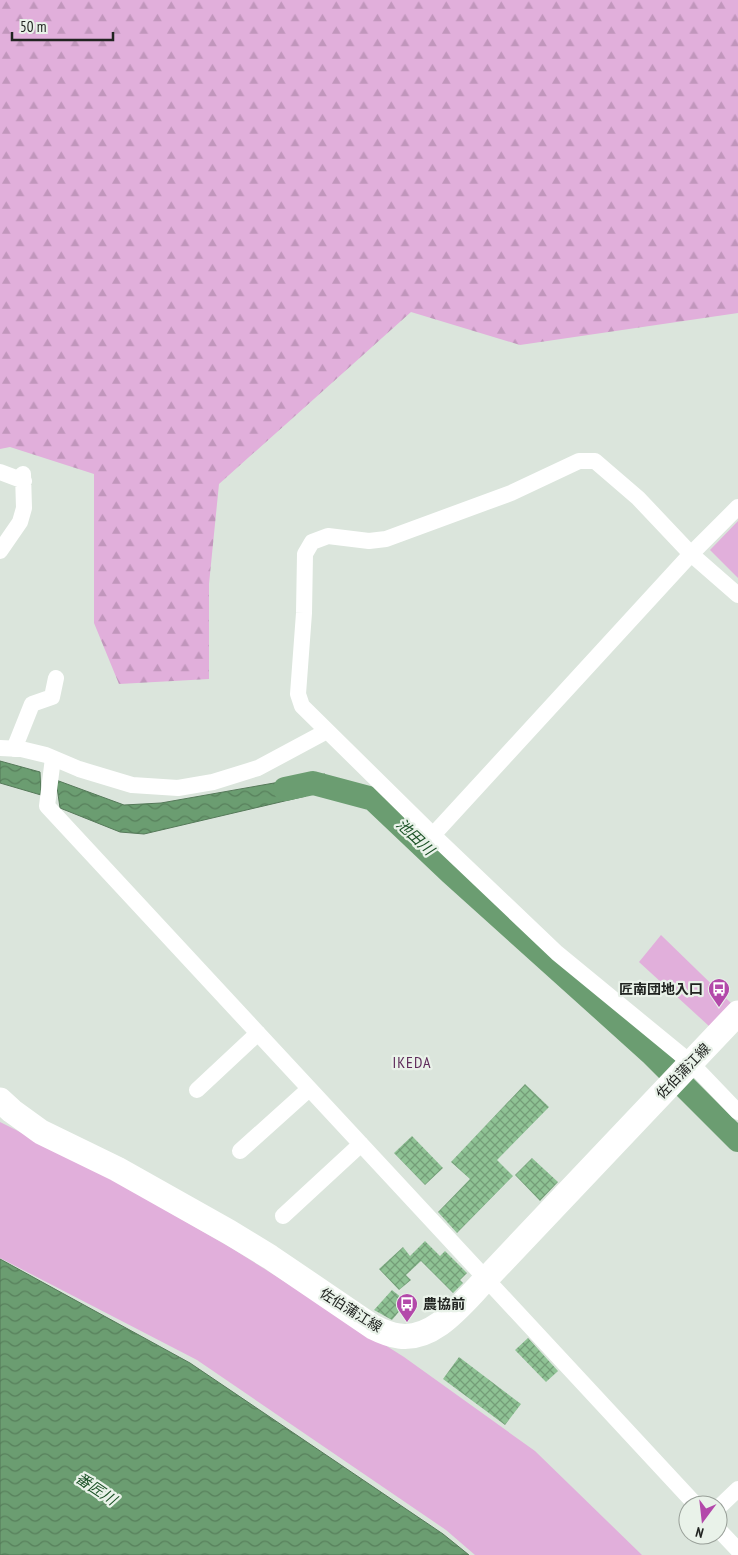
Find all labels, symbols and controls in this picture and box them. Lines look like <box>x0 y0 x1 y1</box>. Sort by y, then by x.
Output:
scale bar <box>12 10 114 42</box>
text: 50 m <box>20 17 46 36</box>
water label: 池田川 <box>392 814 440 860</box>
bus stop icon: 匠南団地入口 <box>707 977 731 1008</box>
place label: 匠南団地入口 <box>619 980 703 998</box>
street label: 佐伯蒲江線 <box>652 1040 714 1102</box>
district label: IKEDA <box>392 1052 432 1072</box>
street label: 佐伯蒲江線 <box>317 1284 385 1336</box>
bus stop icon: 農協前 <box>395 1292 419 1323</box>
place label: 農協前 <box>423 1295 465 1313</box>
water label: 番匠川 <box>72 1468 122 1510</box>
north arrow <box>678 1495 728 1545</box>
text: N <box>694 1523 706 1542</box>

